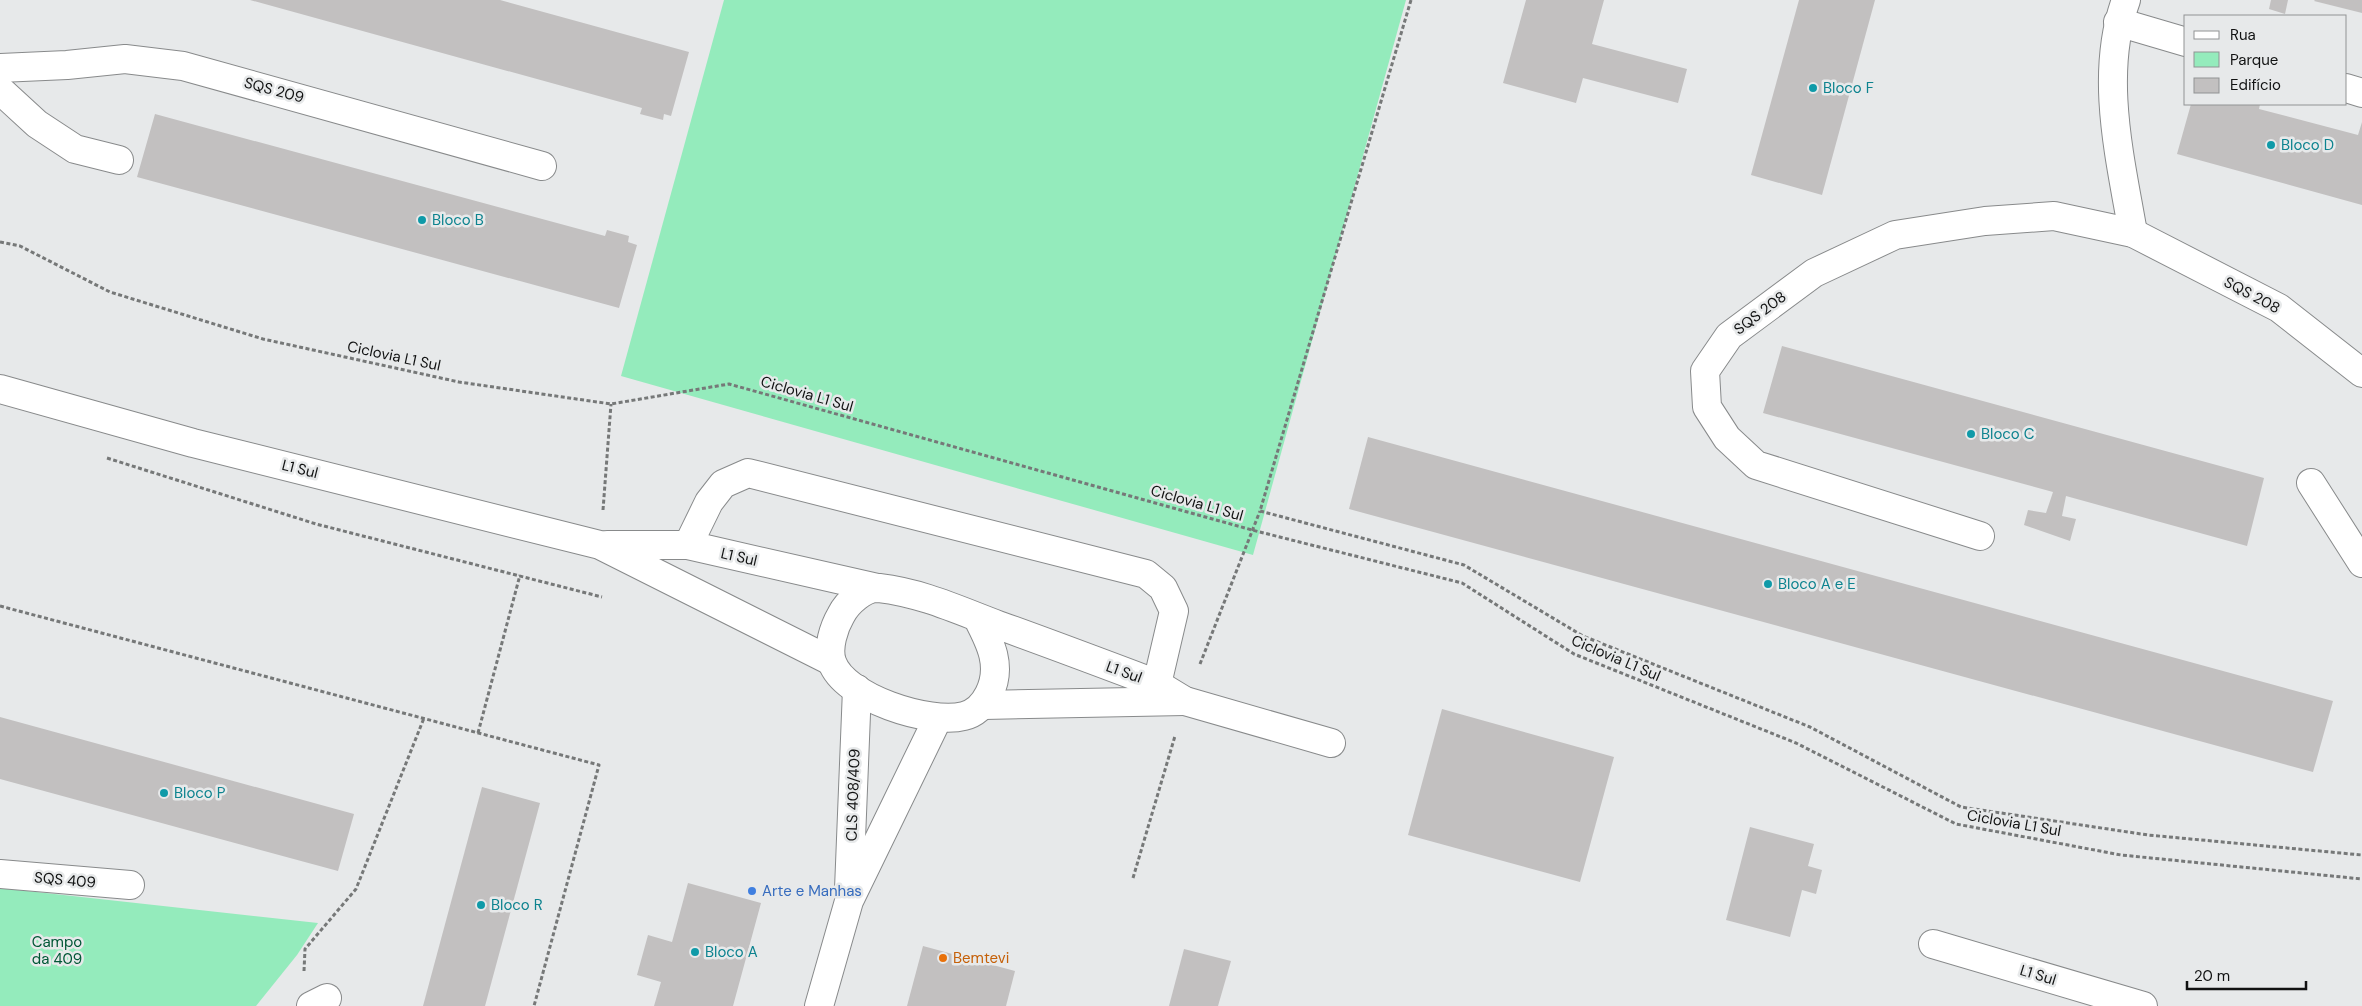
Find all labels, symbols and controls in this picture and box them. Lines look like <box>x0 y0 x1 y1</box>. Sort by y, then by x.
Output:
legend <box>2184 15 2347 105</box>
text: Rua <box>2230 25 2256 45</box>
text: Parque <box>2230 50 2278 70</box>
street label: SQS 209 <box>242 72 306 108</box>
text: Edifício <box>2230 75 2281 95</box>
place label: Bloco F <box>1823 78 1874 98</box>
marker: Bloco F <box>1807 82 1819 94</box>
place label: Bloco D <box>2281 135 2334 155</box>
marker: Bloco D <box>2265 139 2277 151</box>
place label: Bloco B <box>432 210 484 230</box>
marker: Bloco B <box>416 214 428 226</box>
street label: SQS 208 <box>2220 272 2284 318</box>
street label: SQS 208 <box>1730 287 1790 339</box>
street label: Ciclovia L1 Sul <box>345 336 443 376</box>
street label: Ciclovia L1 Sul <box>758 371 856 417</box>
place label: Bloco C <box>1981 424 2035 444</box>
marker: Bloco C <box>1965 428 1977 440</box>
street label: L1 Sul <box>280 455 320 483</box>
street label: Ciclovia L1 Sul <box>1148 480 1246 526</box>
street label: L1 Sul <box>719 543 759 571</box>
place label: Bloco A e E <box>1778 574 1856 594</box>
marker: Bloco A e E <box>1762 578 1774 590</box>
street label: Ciclovia L1 Sul <box>1568 630 1664 686</box>
street label: L1 Sul <box>1103 656 1145 688</box>
street label: CLS 408/409 <box>841 748 865 842</box>
place label: Bloco P <box>174 783 226 803</box>
marker: Bloco P <box>158 787 170 799</box>
street label: Ciclovia L1 Sul <box>1965 805 2063 841</box>
street label: SQS 409 <box>33 867 97 893</box>
place label: Arte e Manhas <box>762 881 862 901</box>
marker: Arte e Manhas <box>746 885 758 897</box>
place label: Bloco R <box>491 895 543 915</box>
marker: Bloco R <box>475 899 487 911</box>
park label: Campo da 409 <box>32 932 82 969</box>
place label: Bloco A <box>705 942 758 962</box>
marker: Bloco A <box>689 946 701 958</box>
place label: Bemtevi <box>953 948 1009 968</box>
marker: Bemtevi <box>937 952 949 964</box>
scale bar <box>2187 958 2306 990</box>
street label: L1 Sul <box>2017 960 2059 990</box>
text: 20 m <box>2194 966 2230 986</box>

